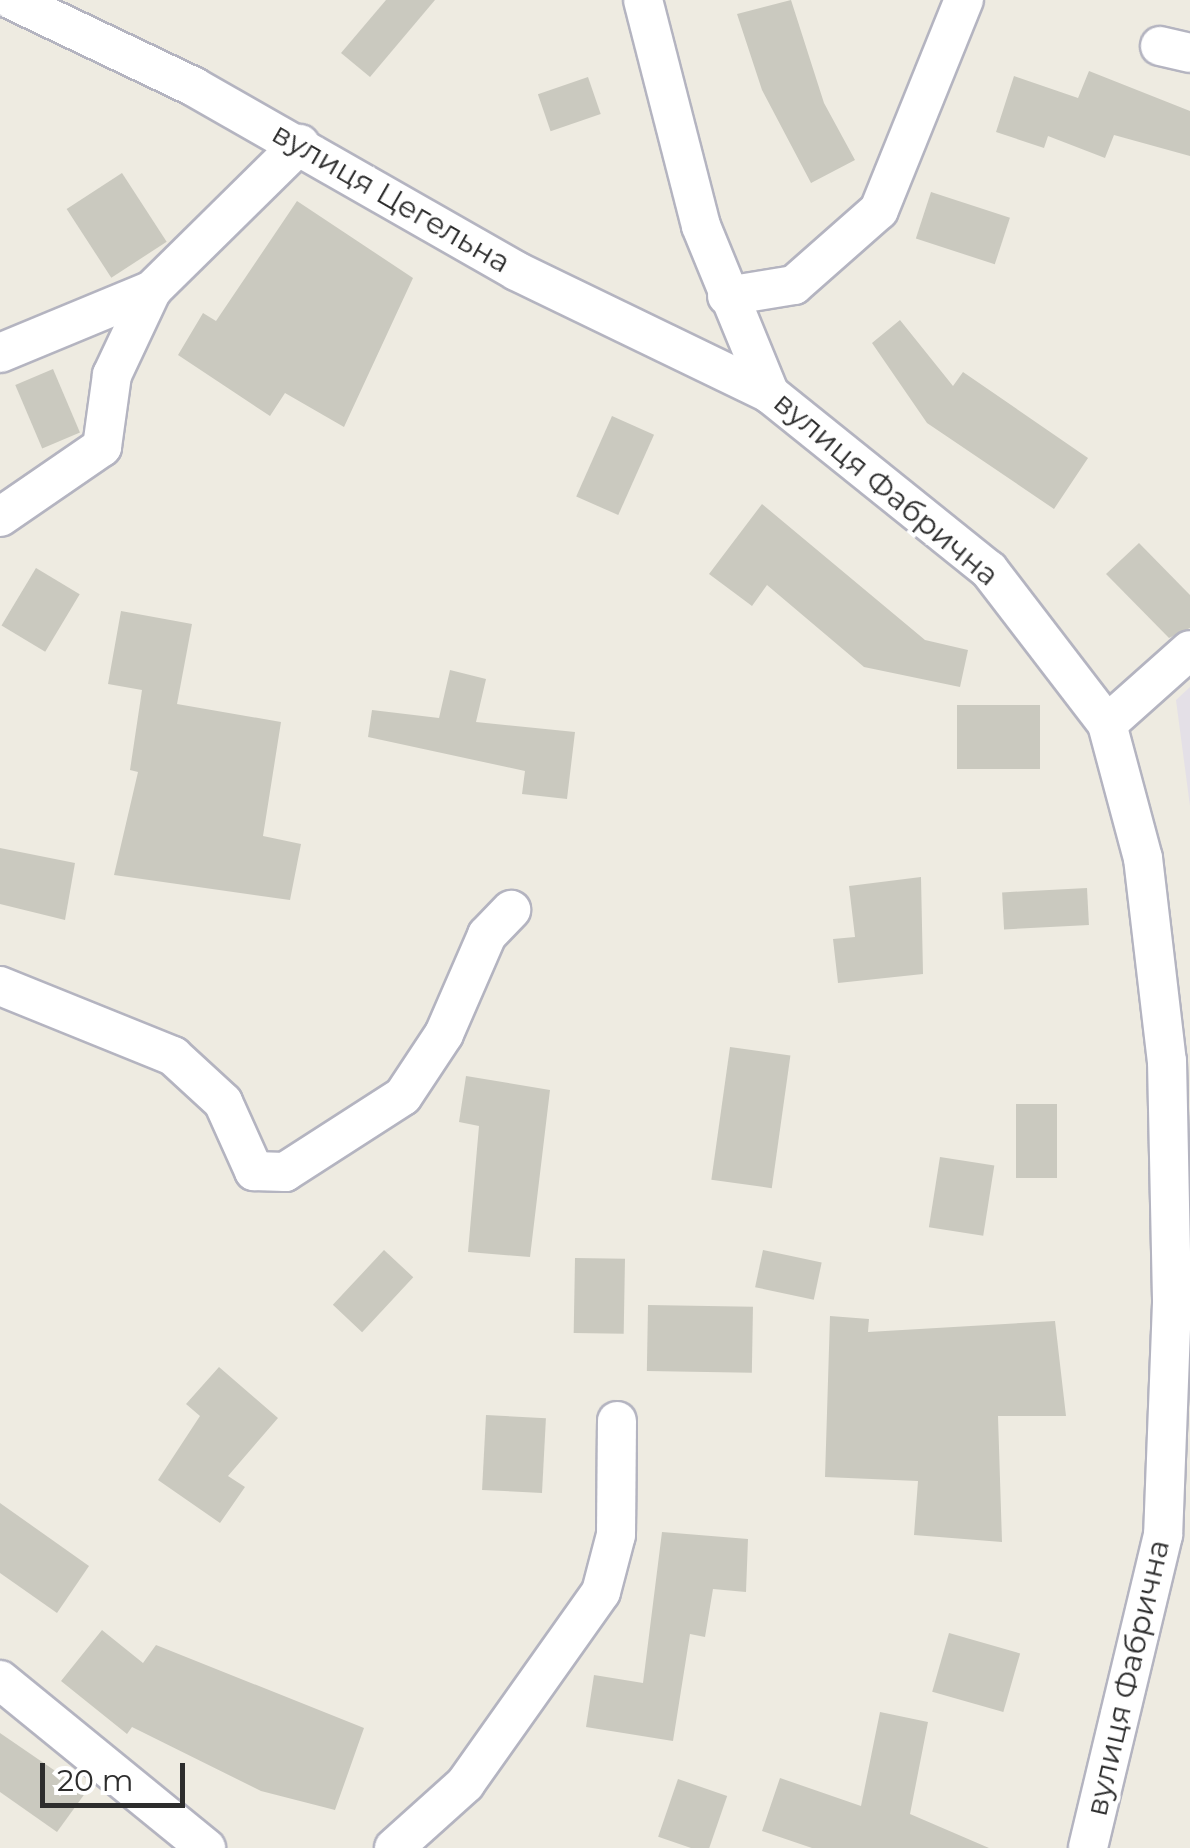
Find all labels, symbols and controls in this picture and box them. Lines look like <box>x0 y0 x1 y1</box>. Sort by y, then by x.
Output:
street label: вулиця Цегельна <box>266 115 516 281</box>
street label: вулиця Фабрична <box>766 385 1006 593</box>
street label: вулиця Фабрична <box>1079 1536 1177 1820</box>
scale bar <box>45 1743 190 1805</box>
text: 20 m <box>57 1762 134 1799</box>

